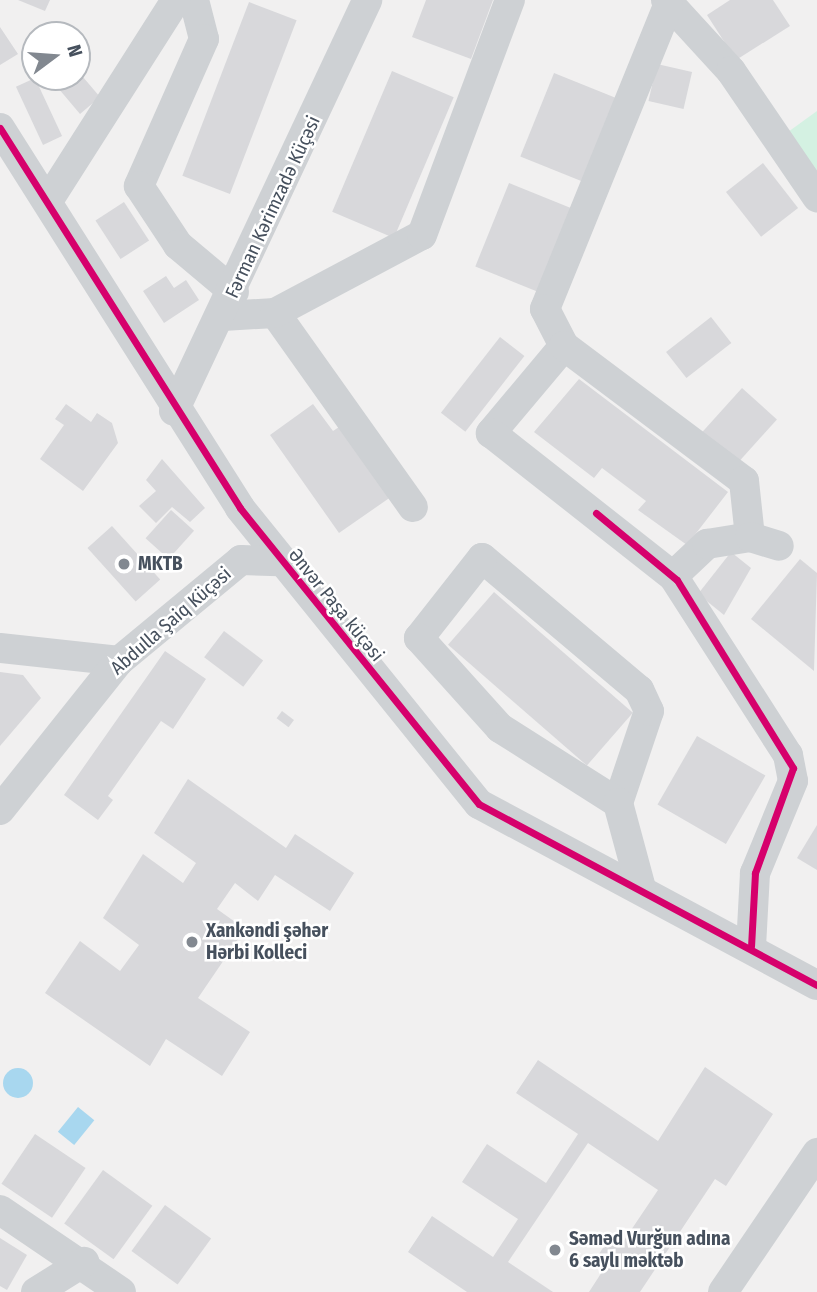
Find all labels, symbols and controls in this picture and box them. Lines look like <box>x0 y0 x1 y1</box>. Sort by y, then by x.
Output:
north arrow <box>21 21 91 91</box>
text: N <box>62 42 87 59</box>
street label: Fərman Kərimzadə Küçəsi <box>221 112 325 302</box>
street label: Ənvər Paşa küçəsi <box>283 544 389 666</box>
place label: MKTB <box>138 553 183 575</box>
marker: MKTB <box>116 556 132 572</box>
street label: Abdulla Şaiq Küçəsi <box>106 563 236 679</box>
place label: Xankəndi şəhər Hərbi Kolleci <box>206 920 328 964</box>
marker: Xankəndi şəhər Hərbi Kolleci <box>184 934 200 950</box>
place label: Səməd Vurğun adına 6 saylı məktəb <box>569 1228 730 1272</box>
marker: Səməd Vurğun adına 6 saylı məktəb <box>547 1242 563 1258</box>

